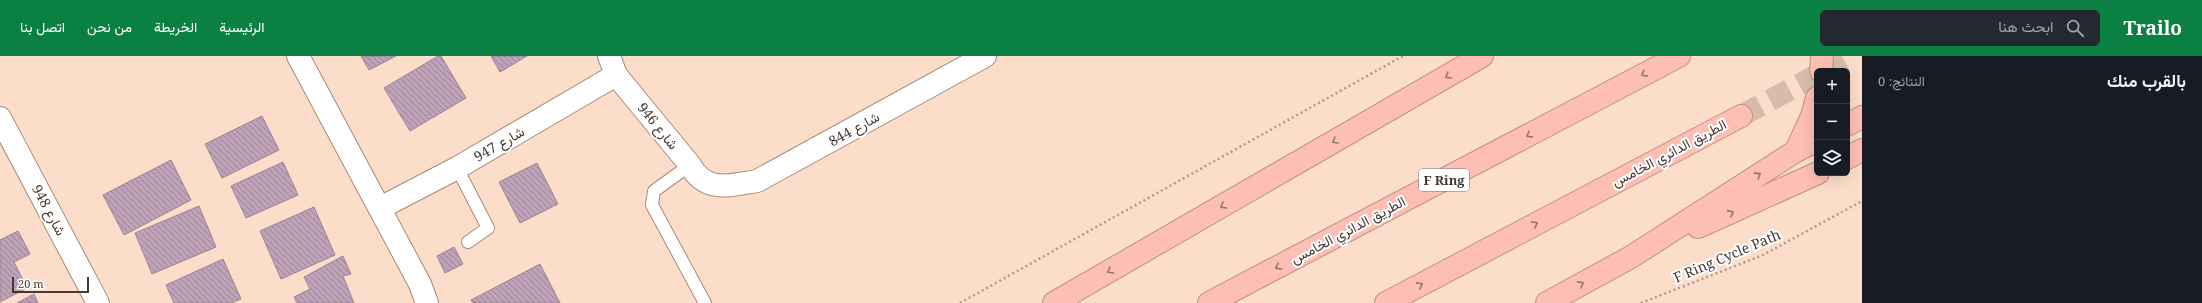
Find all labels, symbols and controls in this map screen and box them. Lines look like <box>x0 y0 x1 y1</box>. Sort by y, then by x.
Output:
search box <box>1820 10 2100 46</box>
text: Trailo <box>2124 15 2182 41</box>
text: ابحث هنا <box>1998 16 2054 36</box>
text: اتصل بنا <box>20 17 65 36</box>
text: من نحن <box>87 17 132 36</box>
text: الخريطة <box>154 17 197 36</box>
text: الرئيسية <box>219 17 265 36</box>
icon: search <box>2064 17 2086 39</box>
map controls <box>1814 68 1850 176</box>
button: + <box>1814 68 1850 104</box>
one-way arrow <box>1641 69 1648 77</box>
text: بالقرب منك <box>2107 69 2186 92</box>
one-way arrow <box>1445 71 1452 78</box>
text: النتائج: 0 <box>1878 72 1925 90</box>
street label: شارع 946 <box>632 98 683 154</box>
button: − <box>1814 104 1850 140</box>
street label: شارع 844 <box>825 107 884 152</box>
street label: الطريق الدائري الخامس <box>1608 114 1731 193</box>
street label: شارع 947 <box>470 122 528 167</box>
one-way arrow <box>1526 130 1533 137</box>
one-way arrow <box>1332 136 1339 143</box>
button: layers <box>1814 140 1850 176</box>
road number: F Ring <box>1419 169 1469 191</box>
one-way arrow <box>1754 173 1761 180</box>
street label: شارع 948 <box>26 181 71 240</box>
street label: الطريق الدائري الخامس <box>1287 191 1410 270</box>
one-way arrow <box>1220 201 1227 208</box>
one-way arrow <box>1727 209 1734 217</box>
one-way arrow <box>1531 221 1539 229</box>
street label: F Ring Cycle Path <box>1670 224 1783 287</box>
one-way arrow <box>1274 262 1282 270</box>
one-way arrow <box>1107 266 1114 273</box>
scale bar <box>12 275 89 294</box>
text: 20 m <box>18 276 44 291</box>
one-way arrow <box>1416 282 1424 290</box>
one-way arrow <box>1577 282 1584 289</box>

